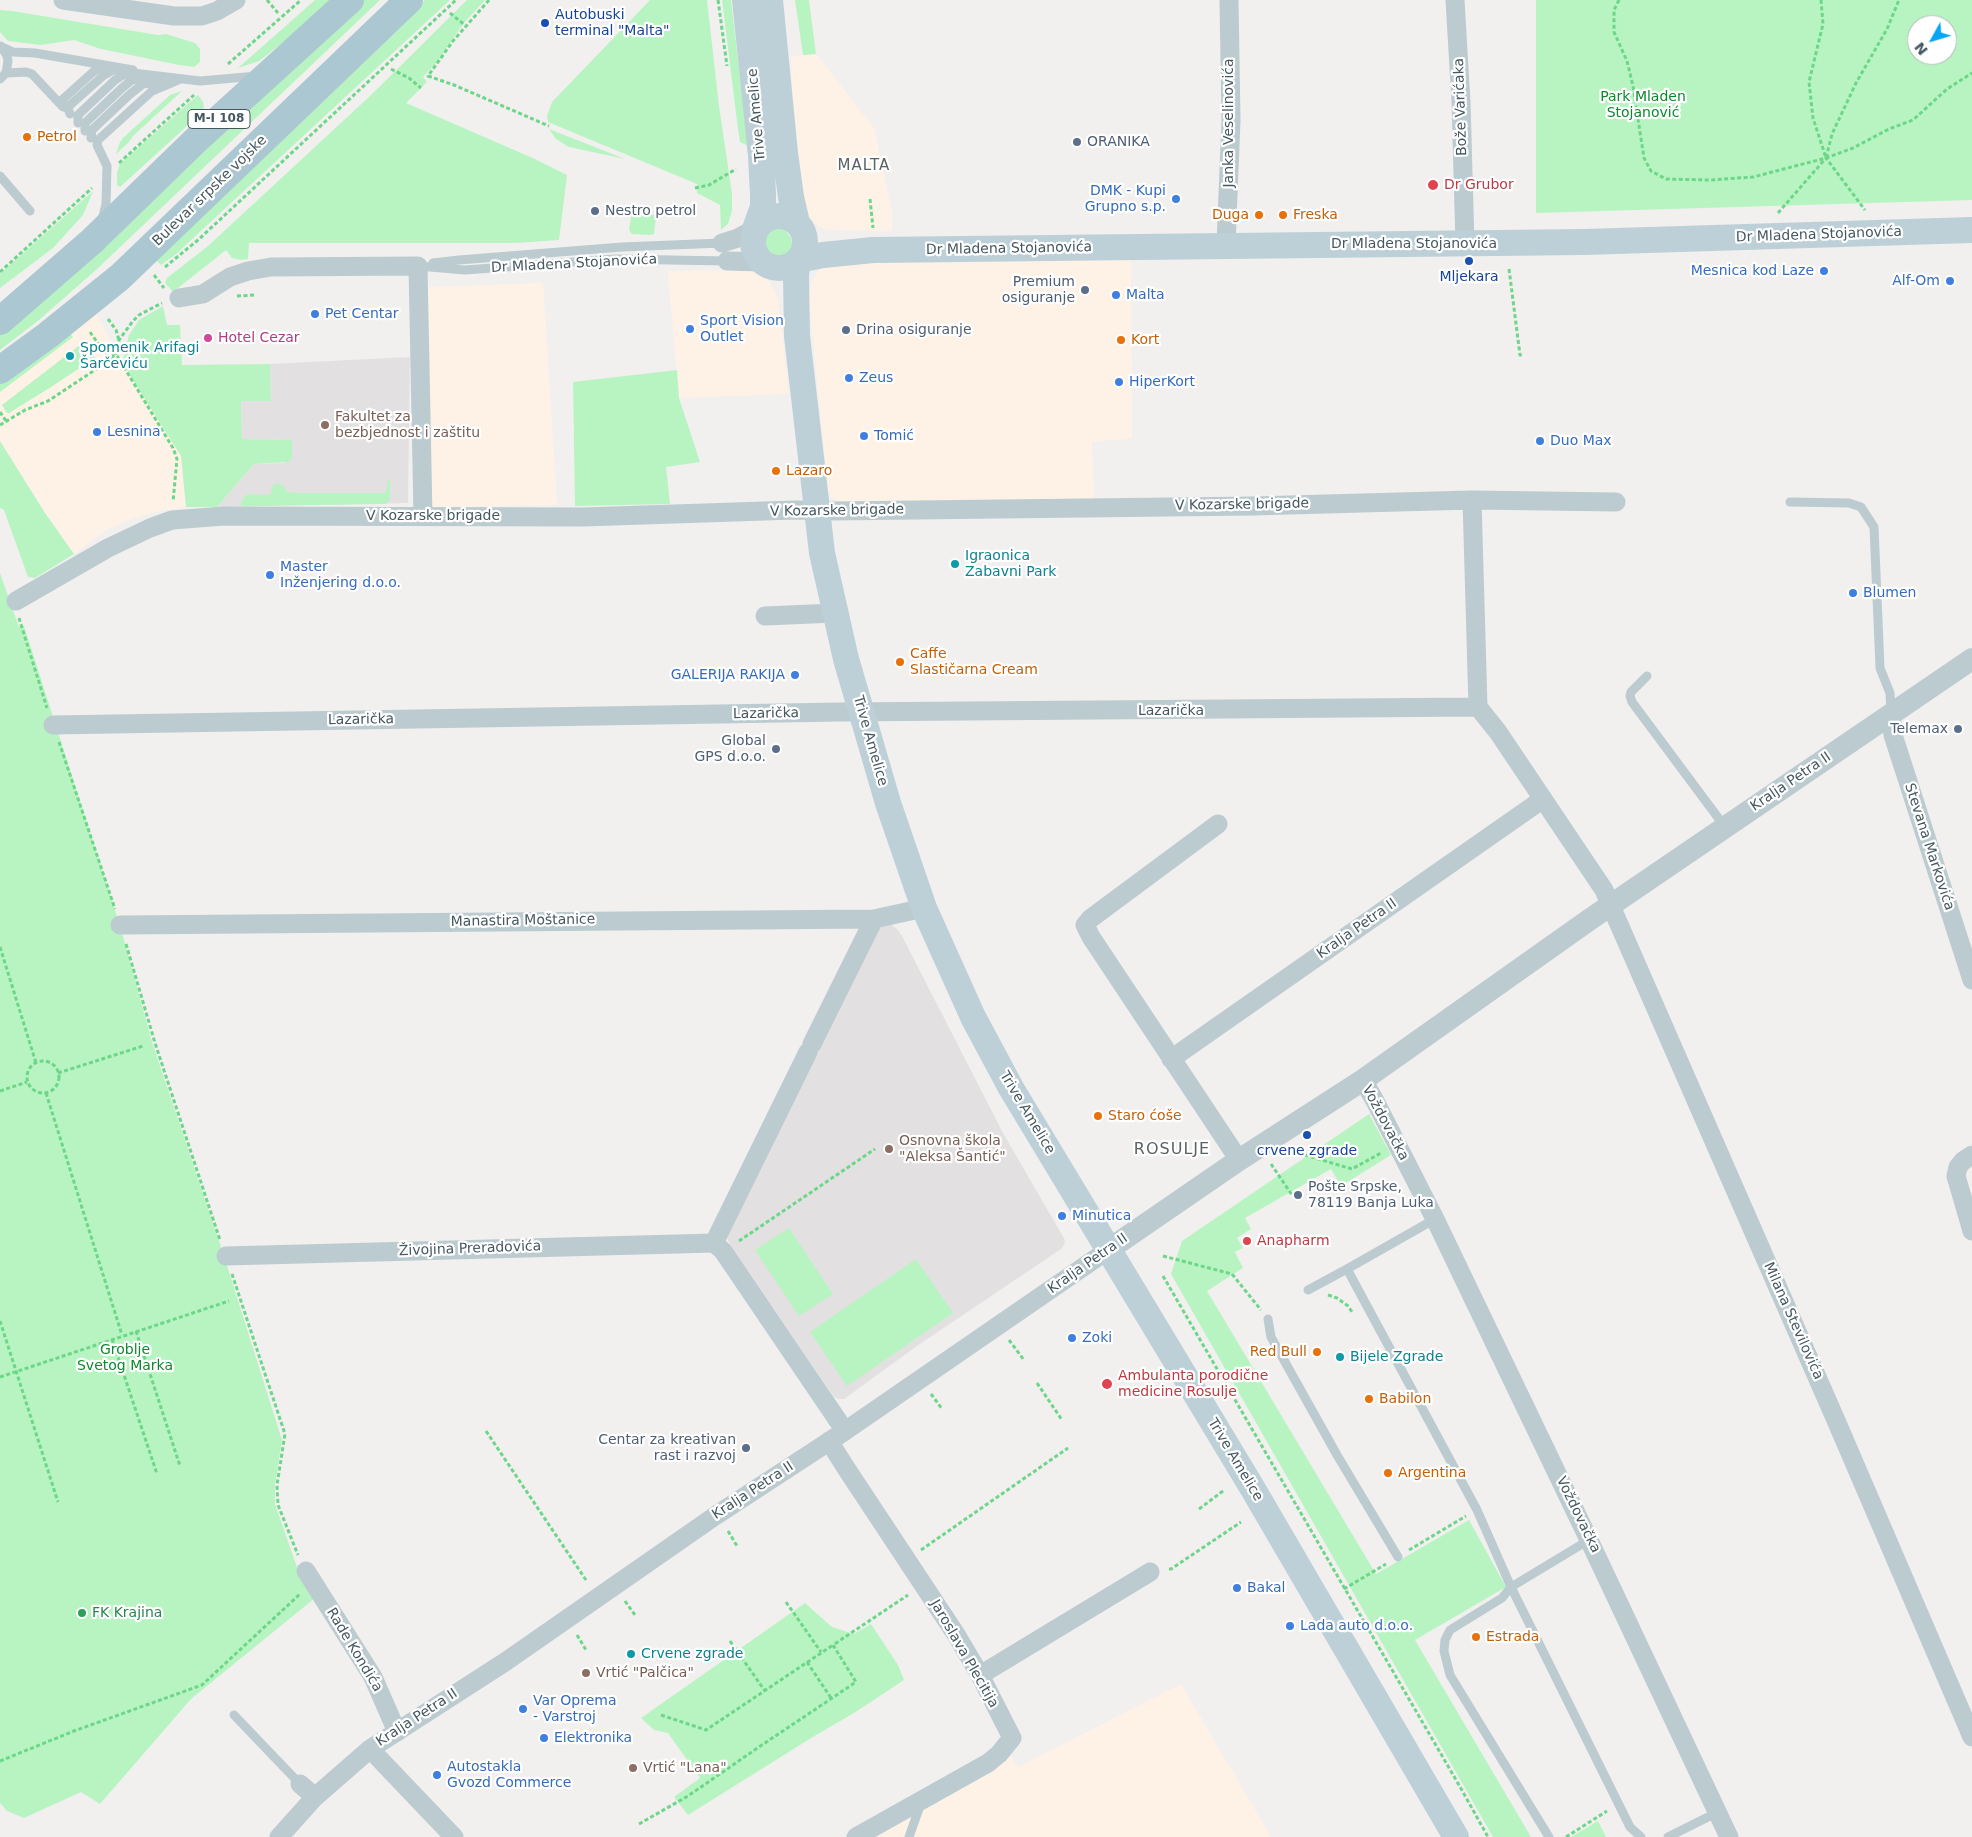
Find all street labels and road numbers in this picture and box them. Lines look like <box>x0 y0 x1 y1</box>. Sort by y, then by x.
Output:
street label: Janka Veselinovića <box>1221 58 1237 188</box>
street label: Bože Varićaka <box>1451 58 1471 156</box>
street label: Trive Amelice <box>745 68 769 162</box>
road number: M-I 108 <box>188 110 250 128</box>
street label: Bulevar srpske vojske <box>149 132 271 250</box>
street label: Dr Mladena Stojanovića <box>1736 224 1902 246</box>
street label: Dr Mladena Stojanovića <box>1331 236 1497 252</box>
street label: Dr Mladena Stojanovića <box>926 239 1092 259</box>
street label: Dr Mladena Stojanovića <box>491 251 657 277</box>
street label: V Kozarske brigade <box>1175 495 1309 515</box>
street label: V Kozarske brigade <box>770 501 904 521</box>
street label: V Kozarske brigade <box>366 508 500 524</box>
street label: Trive Amelice <box>849 694 891 788</box>
street label: Lazarička <box>1138 703 1204 719</box>
street label: Lazarička <box>733 705 799 723</box>
street label: Lazarička <box>328 711 394 729</box>
street label: Kralja Petra II <box>1748 749 1834 815</box>
street label: Stevana Markovića <box>1900 781 1958 913</box>
street label: Kralja Petra II <box>1314 895 1400 963</box>
street label: Manastira Moštanice <box>451 911 595 931</box>
street label: Trive Amelice <box>996 1069 1058 1157</box>
street label: Voždovačka <box>1358 1082 1412 1164</box>
street label: Kralja Petra II <box>1045 1230 1131 1298</box>
street label: Živojina Preradovića <box>398 1238 542 1260</box>
street label: Milana Stevilovića <box>1760 1260 1826 1382</box>
street label: Trive Amelice <box>1204 1416 1266 1504</box>
street label: Kralja Petra II <box>709 1459 797 1523</box>
street label: Voždovačka <box>1552 1474 1604 1556</box>
street label: Jaroslava Plecitija <box>926 1597 1002 1711</box>
street label: Rade Kondića <box>322 1605 386 1695</box>
street label: Kralja Petra II <box>373 1686 461 1750</box>

